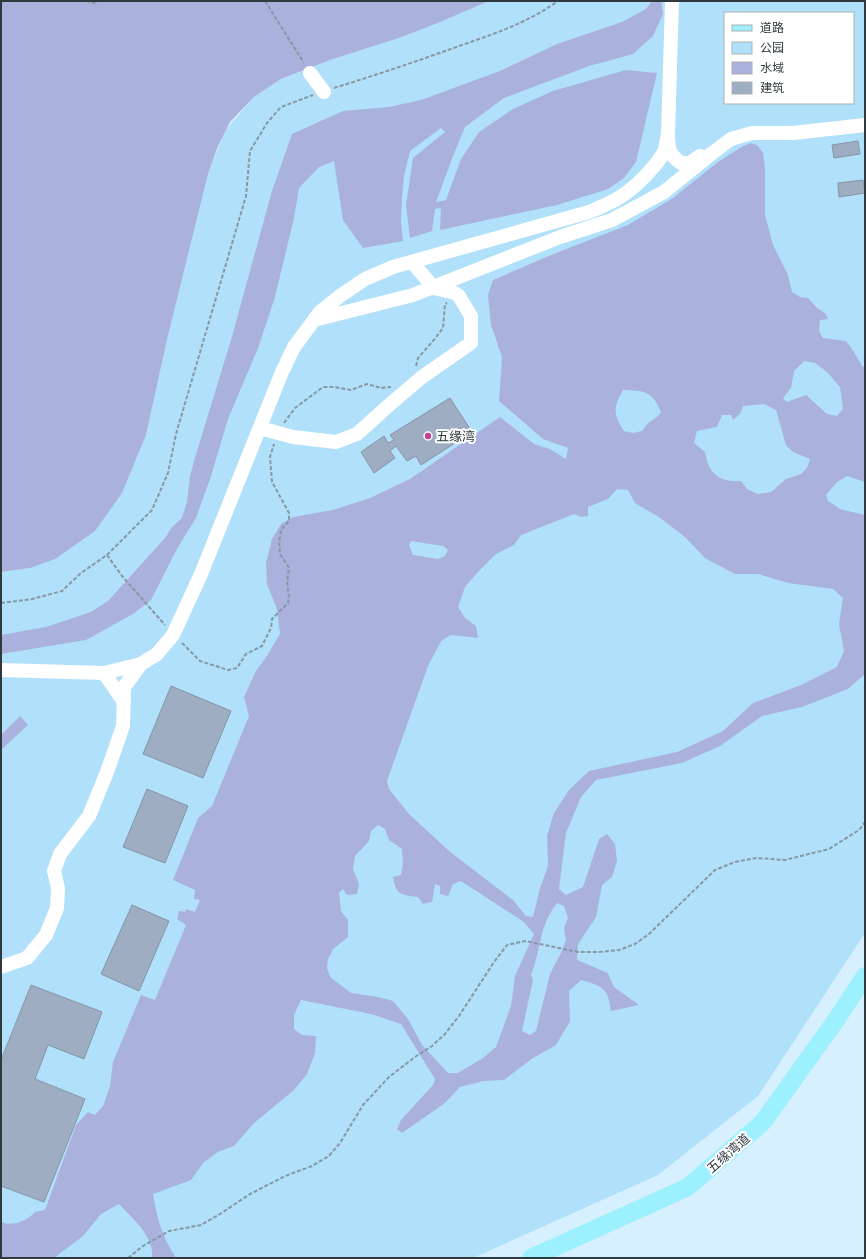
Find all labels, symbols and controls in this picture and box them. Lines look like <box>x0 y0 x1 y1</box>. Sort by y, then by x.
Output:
legend <box>724 12 854 104</box>
text: 道路 <box>760 21 784 35</box>
text: 公园 <box>760 41 784 55</box>
text: 水域 <box>760 61 784 75</box>
text: 建筑 <box>760 81 784 95</box>
place label: 五缘湾 <box>436 429 475 444</box>
marker: 五缘湾 <box>423 431 433 441</box>
street label: 五缘湾道 <box>704 1131 753 1176</box>

